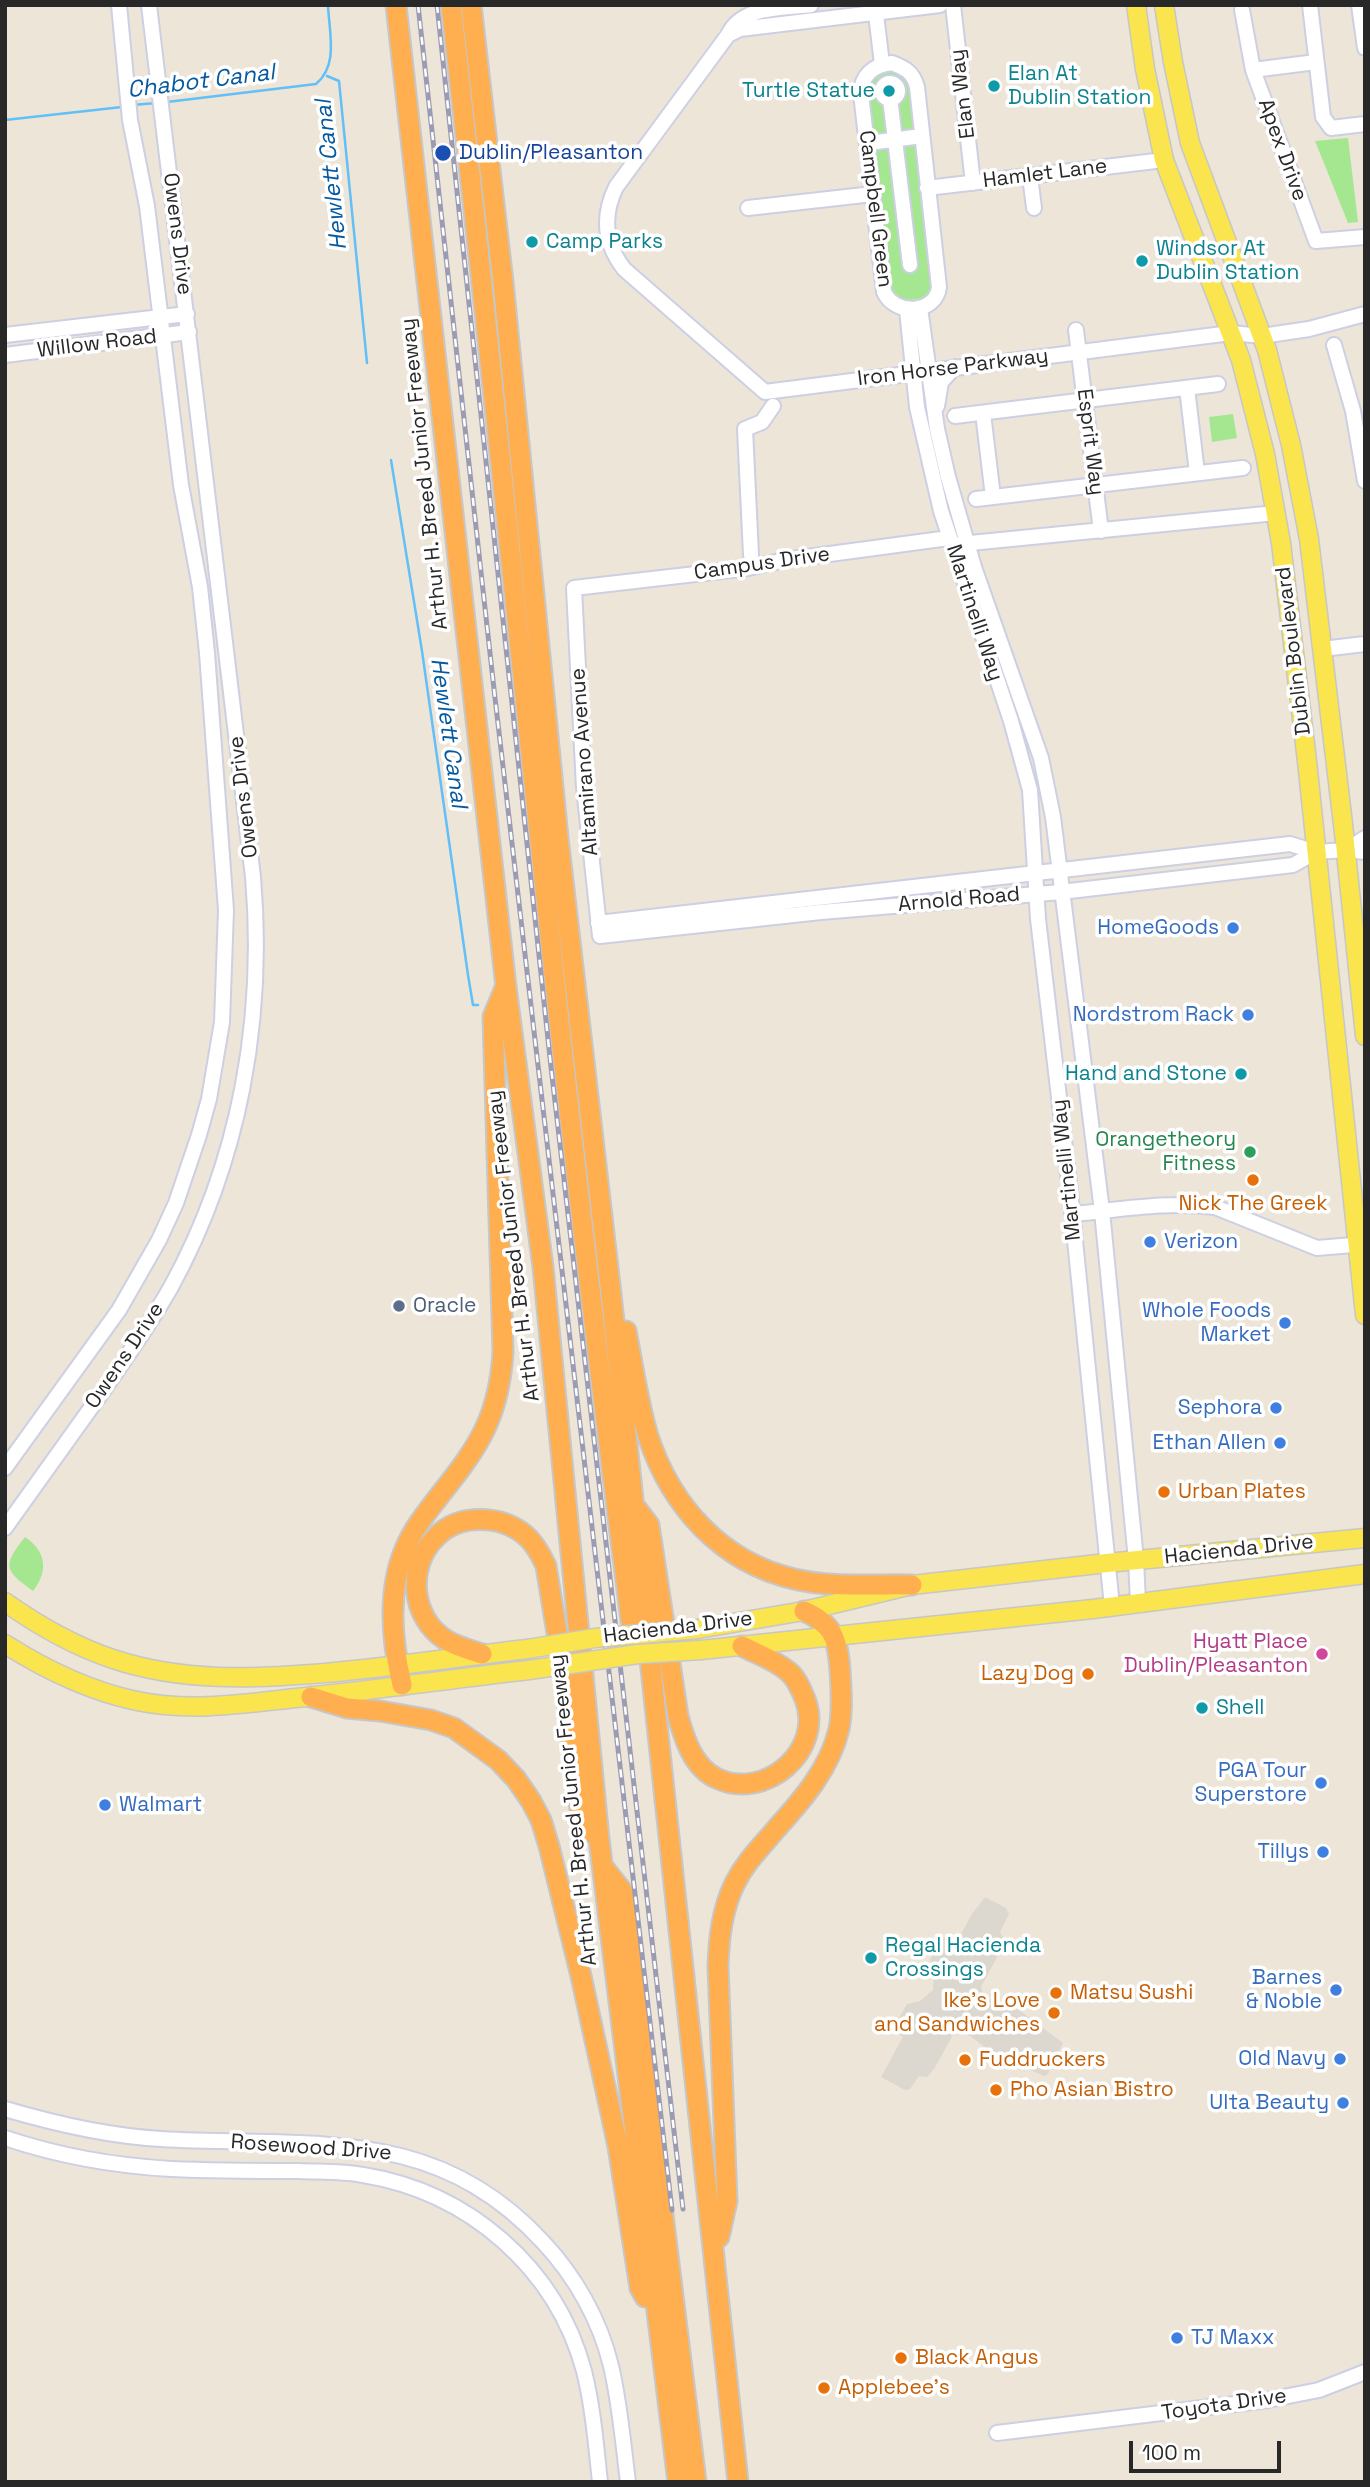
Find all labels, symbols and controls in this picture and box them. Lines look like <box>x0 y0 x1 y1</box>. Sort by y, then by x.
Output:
street label: Elan Way <box>945 48 981 140</box>
water label: Chabot Canal <box>126 59 276 105</box>
place label: Elan At Dublin Station <box>1008 61 1151 111</box>
place label: Turtle Statue <box>742 78 875 104</box>
marker: Elan At Dublin Station <box>986 78 1002 94</box>
marker: Turtle Statue <box>881 83 897 99</box>
street label: Apex Drive <box>1252 96 1312 204</box>
water label: Hewlett Canal <box>310 98 354 252</box>
street label: Campbell Green <box>853 129 897 289</box>
place label: Dublin/Pleasanton <box>459 140 643 166</box>
marker: Dublin/Pleasanton <box>433 143 453 163</box>
street label: Hamlet Lane <box>981 154 1109 194</box>
street label: Owens Drive <box>157 172 197 296</box>
place label: Camp Parks <box>546 229 663 255</box>
marker: Camp Parks <box>524 234 540 250</box>
place label: Windsor At Dublin Station <box>1156 236 1299 286</box>
marker: Windsor At Dublin Station <box>1134 253 1150 269</box>
street label: Arthur H. Breed Junior Freeway <box>396 317 454 631</box>
street label: Willow Road <box>36 324 158 364</box>
street label: Iron Horse Parkway <box>856 344 1050 392</box>
street label: Esprit Way <box>1071 387 1109 497</box>
street label: Campus Drive <box>693 542 831 586</box>
street label: Martinelli Way <box>940 542 1008 684</box>
street label: Dublin Boulevard <box>1271 565 1317 737</box>
water label: Hewlett Canal <box>424 656 472 810</box>
street label: Altamirano Avenue <box>566 667 604 857</box>
street label: Owens Drive <box>224 735 264 859</box>
street label: Arnold Road <box>897 882 1021 918</box>
place label: HomeGoods <box>1097 915 1219 941</box>
marker: HomeGoods <box>1225 920 1241 936</box>
place label: Nordstrom Rack <box>1073 1002 1234 1028</box>
marker: Nordstrom Rack <box>1240 1007 1256 1023</box>
place label: Hand and Stone <box>1065 1061 1227 1087</box>
marker: Hand and Stone <box>1233 1066 1249 1082</box>
street label: Arthur H. Breed Junior Freeway <box>482 1089 546 1403</box>
street label: Martinelli Way <box>1047 1098 1087 1242</box>
place label: Orangetheory Fitness <box>1095 1127 1236 1177</box>
marker: Orangetheory Fitness <box>1242 1144 1258 1160</box>
marker: Nick The Greek <box>1245 1172 1261 1188</box>
place label: Nick The Greek <box>1179 1191 1327 1217</box>
place label: Verizon <box>1164 1229 1238 1255</box>
marker: Verizon <box>1142 1234 1158 1250</box>
place label: Oracle <box>413 1293 477 1319</box>
street label: Owens Drive <box>80 1298 170 1414</box>
marker: Oracle <box>391 1298 407 1314</box>
place label: Whole Foods Market <box>1142 1298 1271 1348</box>
marker: Whole Foods Market <box>1277 1315 1293 1331</box>
place label: Sephora <box>1178 1395 1262 1421</box>
marker: Sephora <box>1268 1400 1284 1416</box>
place label: Ethan Allen <box>1152 1430 1266 1456</box>
marker: Ethan Allen <box>1272 1435 1288 1451</box>
place label: Urban Plates <box>1178 1479 1306 1505</box>
marker: Urban Plates <box>1156 1484 1172 1500</box>
street label: Hacienda Drive <box>1163 1530 1315 1570</box>
street label: Hacienda Drive <box>602 1606 754 1650</box>
place label: Hyatt Place Dublin/Pleasanton <box>1124 1629 1308 1679</box>
marker: Hyatt Place Dublin/Pleasanton <box>1314 1646 1330 1662</box>
street label: Arthur H. Breed Junior Freeway <box>545 1653 603 1967</box>
place label: Lazy Dog <box>981 1661 1074 1687</box>
marker: Lazy Dog <box>1080 1666 1096 1682</box>
place label: Shell <box>1216 1695 1264 1721</box>
marker: Shell <box>1194 1700 1210 1716</box>
place label: PGA Tour Superstore <box>1195 1758 1307 1808</box>
marker: PGA Tour Superstore <box>1313 1775 1329 1791</box>
place label: Walmart <box>119 1792 202 1818</box>
marker: Walmart <box>97 1797 113 1813</box>
place label: Tillys <box>1257 1839 1309 1865</box>
marker: Tillys <box>1315 1844 1331 1860</box>
place label: Regal Hacienda Crossings <box>885 1933 1041 1983</box>
marker: Regal Hacienda Crossings <box>863 1950 879 1966</box>
place label: Barnes & Noble <box>1246 1965 1322 2015</box>
place label: Matsu Sushi <box>1070 1980 1193 2006</box>
marker: Barnes & Noble <box>1328 1982 1344 1998</box>
marker: Matsu Sushi <box>1048 1985 1064 2001</box>
place label: Ike's Love and Sandwiches <box>874 1988 1040 2038</box>
marker: Ike's Love and Sandwiches <box>1046 2005 1062 2021</box>
place label: Old Navy <box>1238 2046 1326 2072</box>
place label: Fuddruckers <box>979 2047 1106 2073</box>
marker: Old Navy <box>1332 2051 1348 2067</box>
marker: Fuddruckers <box>957 2052 973 2068</box>
place label: Pho Asian Bistro <box>1010 2077 1174 2103</box>
marker: Pho Asian Bistro <box>988 2082 1004 2098</box>
place label: Ulta Beauty <box>1209 2090 1329 2116</box>
marker: Ulta Beauty <box>1335 2095 1351 2111</box>
street label: Rosewood Drive <box>230 2130 392 2166</box>
place label: TJ Maxx <box>1191 2325 1275 2351</box>
marker: TJ Maxx <box>1169 2330 1185 2346</box>
place label: Black Angus <box>915 2345 1039 2371</box>
marker: Black Angus <box>893 2350 909 2366</box>
place label: Applebee's <box>838 2375 950 2401</box>
marker: Applebee's <box>816 2380 832 2396</box>
street label: Toyota Drive <box>1160 2384 1288 2426</box>
scale bar <box>1132 2428 1284 2472</box>
text: 100 m <box>1142 2439 1201 2466</box>

